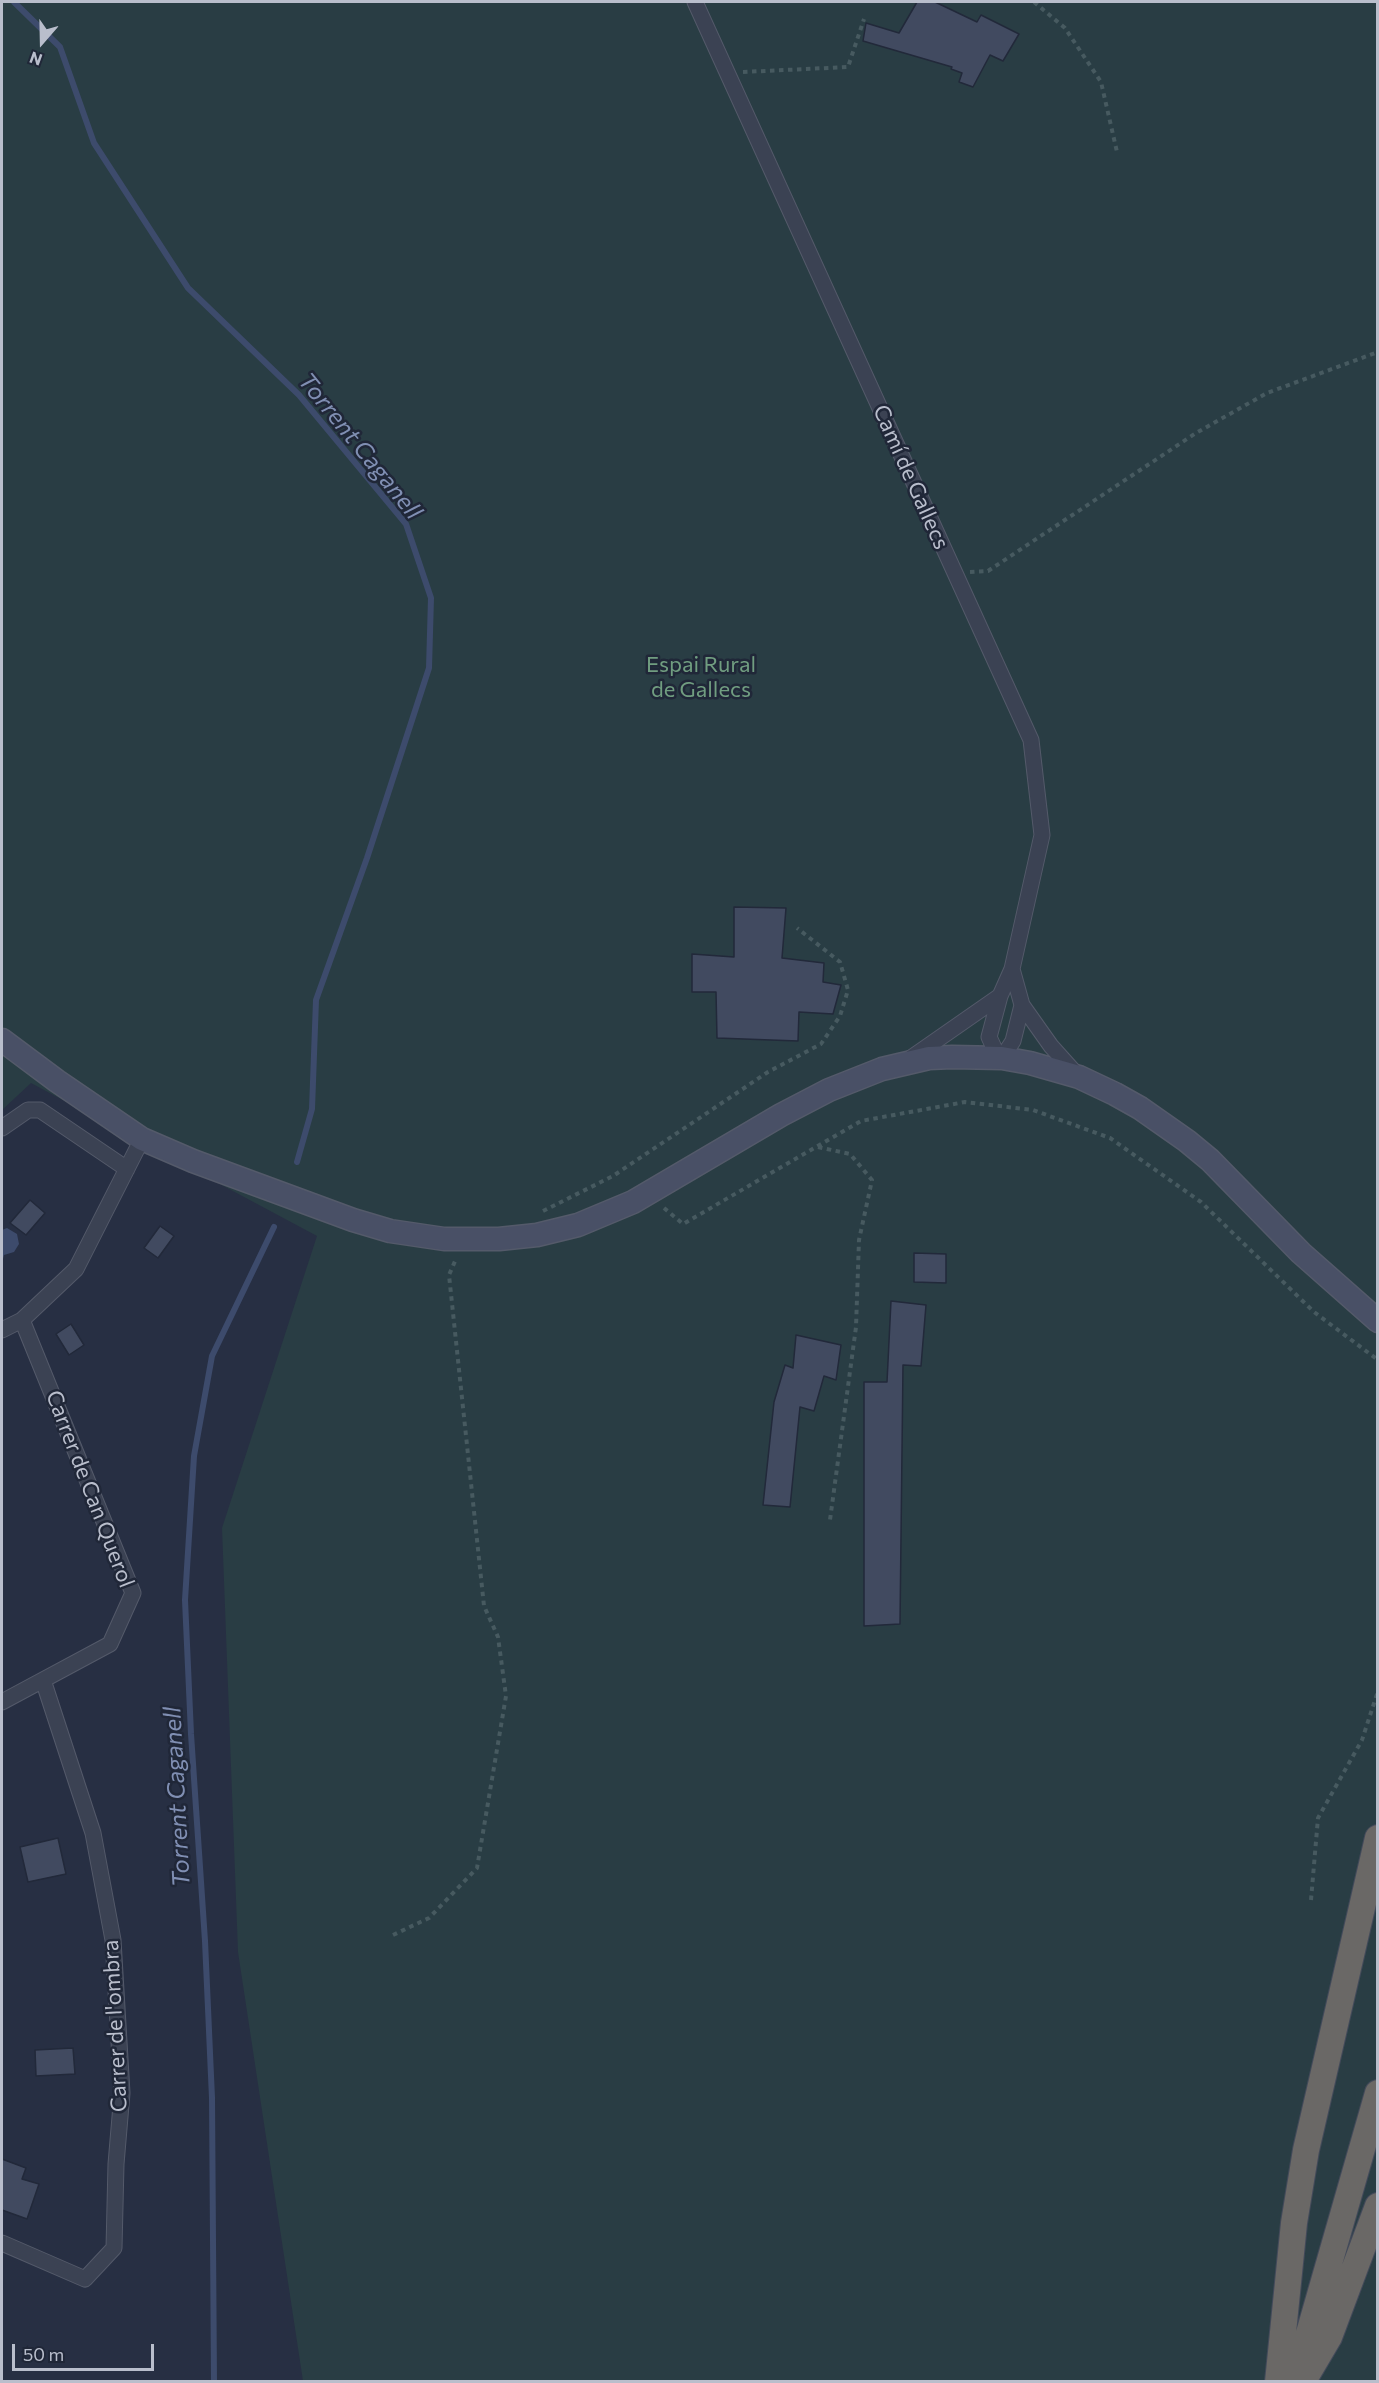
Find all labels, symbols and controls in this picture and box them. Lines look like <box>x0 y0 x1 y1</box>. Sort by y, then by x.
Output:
north arrow <box>12 12 72 72</box>
text: N <box>27 48 45 70</box>
water label: Torrent Caganell <box>292 367 428 525</box>
street label: Camí de Gallecs <box>867 401 955 553</box>
park label: Espai Rural de Gallecs <box>646 652 756 704</box>
street label: Carrer de Can Querol <box>40 1387 140 1591</box>
water label: Torrent Caganell <box>158 1706 196 1888</box>
street label: Carrer de l'ombra <box>97 1939 133 2113</box>
scale bar <box>15 2332 158 2370</box>
text: 50 m <box>23 2343 64 2365</box>

